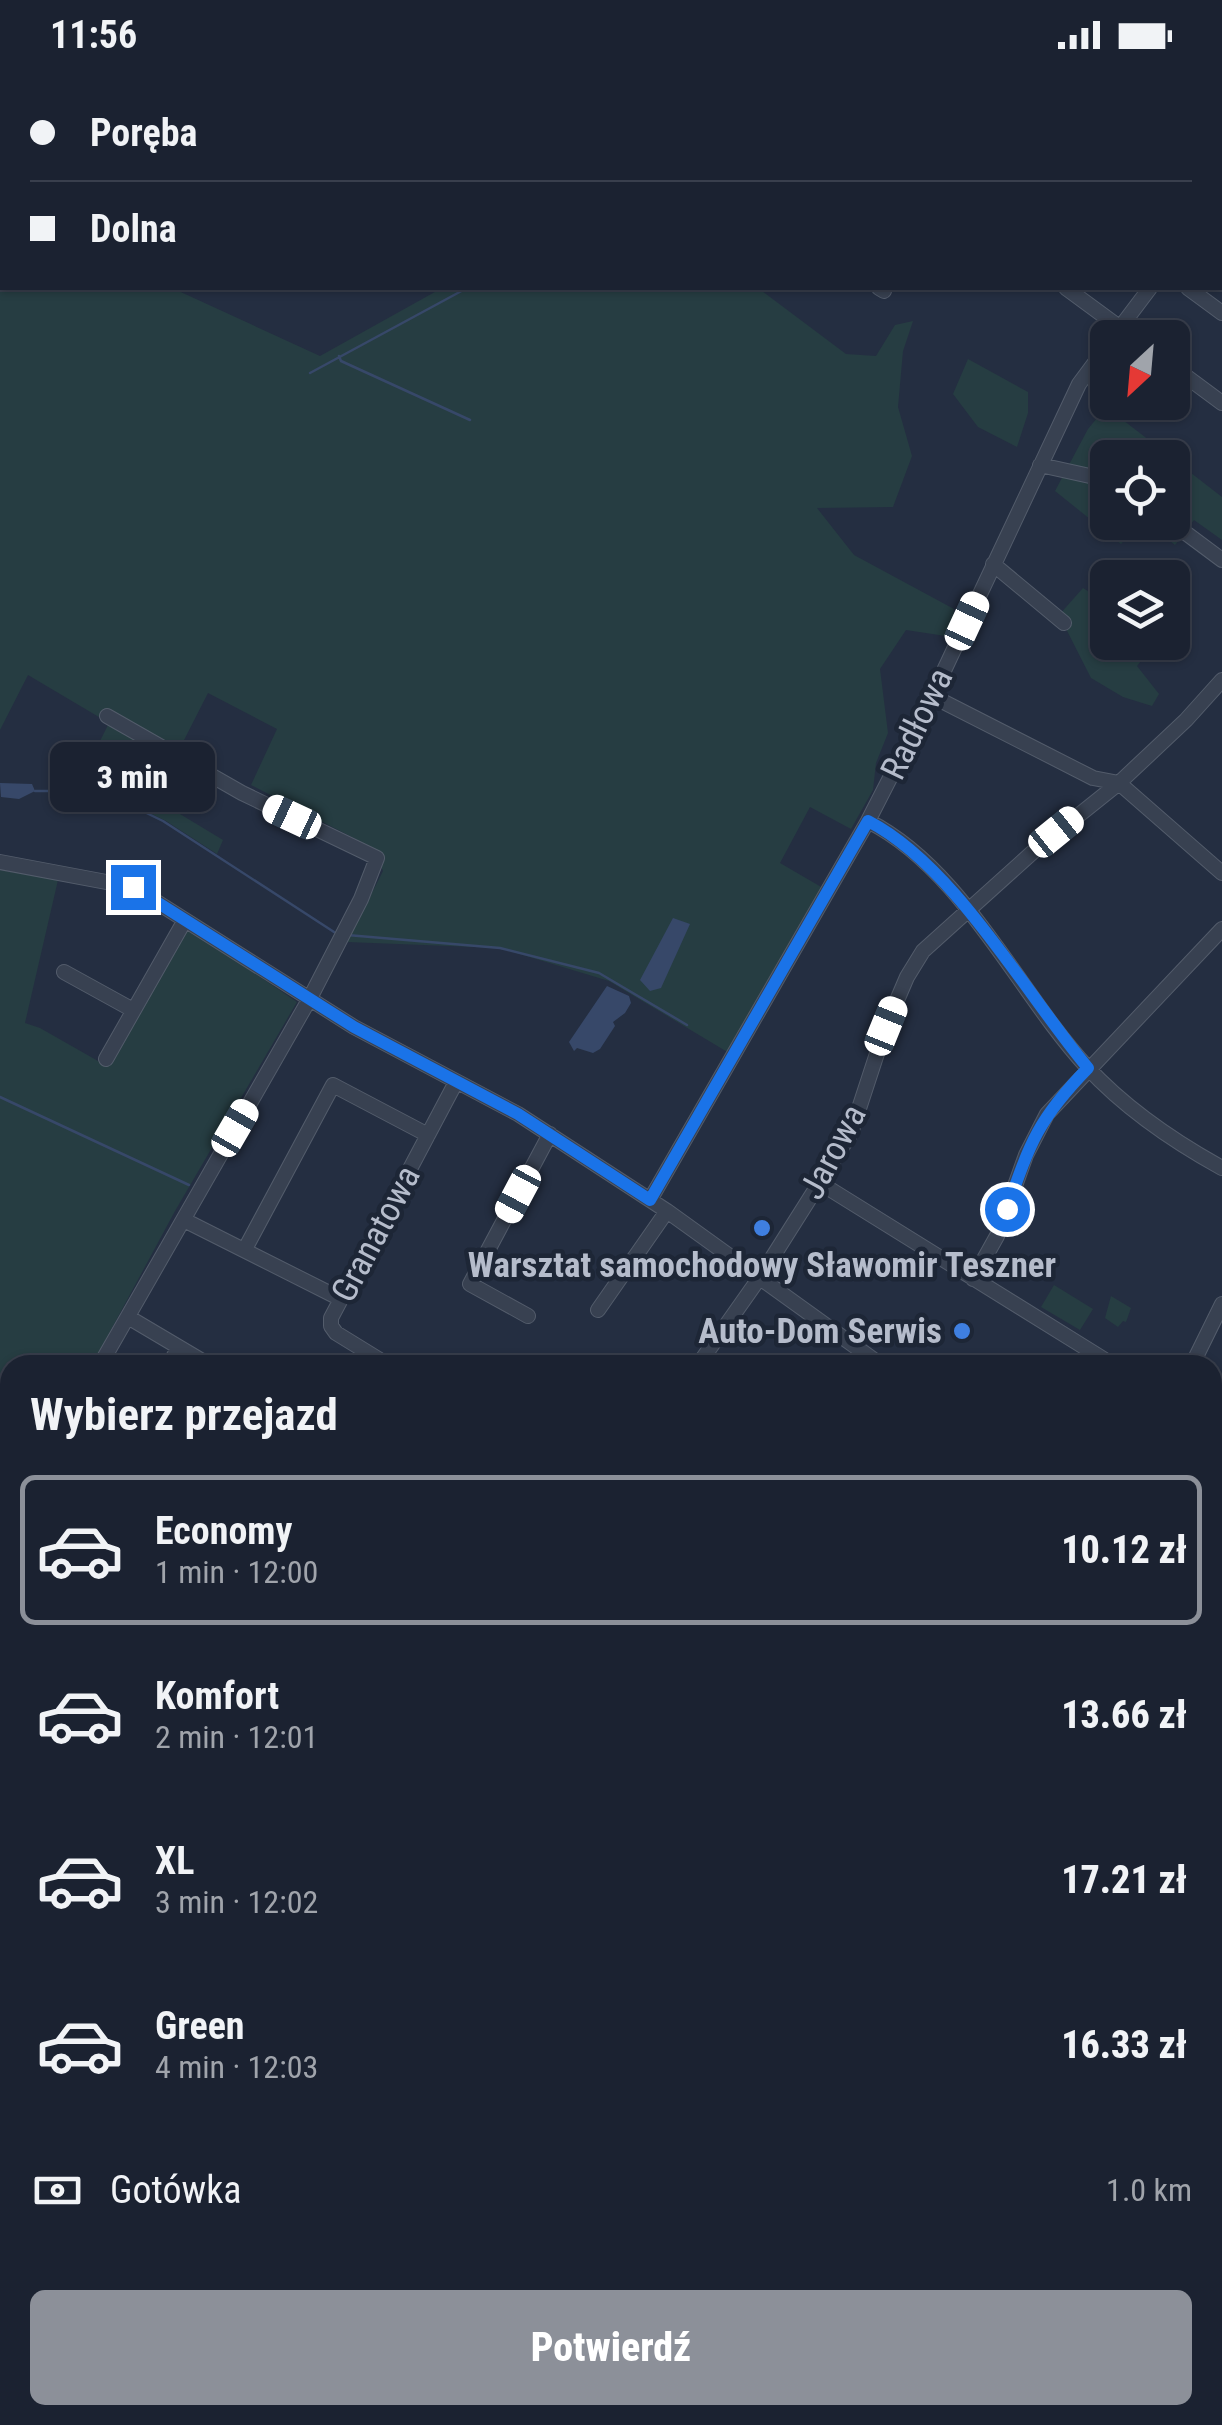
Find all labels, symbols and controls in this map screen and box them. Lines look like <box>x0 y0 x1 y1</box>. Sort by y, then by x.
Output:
text: 11:56 <box>50 13 137 57</box>
text: Poręba <box>90 111 197 155</box>
text: Dolna <box>90 207 177 251</box>
north arrow <box>1090 320 1190 420</box>
map controls <box>1090 320 1190 660</box>
button: locate <box>1090 440 1190 540</box>
button: layers <box>1090 560 1190 660</box>
car <box>941 587 993 655</box>
street label: Radłowa <box>873 662 961 786</box>
callout: 3 min <box>51 742 216 812</box>
text: 3 min <box>97 758 168 796</box>
car <box>258 791 326 843</box>
car <box>1023 801 1089 863</box>
route end <box>111 865 156 910</box>
car <box>861 993 911 1059</box>
car <box>207 1095 263 1161</box>
street label: Jarowa <box>791 1098 875 1206</box>
street label: Granatowa <box>323 1159 429 1309</box>
car <box>491 1160 545 1228</box>
route start <box>985 1187 1030 1232</box>
marker: Warsztat samochodowy Sławomir Teszner <box>751 1217 773 1239</box>
place label: Warsztat samochodowy Sławomir Teszner <box>468 1245 1056 1286</box>
place label: Auto-Dom Serwis <box>698 1311 942 1352</box>
marker: Auto-Dom Serwis <box>951 1320 973 1342</box>
text: Wybierz przejazd <box>30 1388 338 1441</box>
icon: car <box>35 1505 125 1595</box>
text: Economy <box>155 1509 292 1553</box>
text: 10.12 zł <box>1061 1528 1187 1572</box>
text: 1 min · 12:00 <box>155 1553 318 1591</box>
icon: car <box>35 1670 125 1760</box>
text: Komfort <box>155 1674 279 1718</box>
text: 13.66 zł <box>1061 1693 1187 1737</box>
text: 2 min · 12:01 <box>155 1718 318 1756</box>
icon: car <box>35 1835 125 1925</box>
text: XL <box>155 1839 194 1883</box>
text: 17.21 zł <box>1061 1858 1187 1902</box>
text: 3 min · 12:02 <box>155 1883 318 1921</box>
icon: car <box>35 2000 125 2090</box>
text: Green <box>155 2004 245 2048</box>
text: 16.33 zł <box>1061 2023 1187 2067</box>
text: 4 min · 12:03 <box>155 2048 318 2086</box>
icon: cash <box>30 2163 85 2218</box>
text: Gotówka <box>110 2168 242 2212</box>
text: 1.0 km <box>1106 2171 1192 2209</box>
button: Potwierdź <box>30 2290 1192 2405</box>

